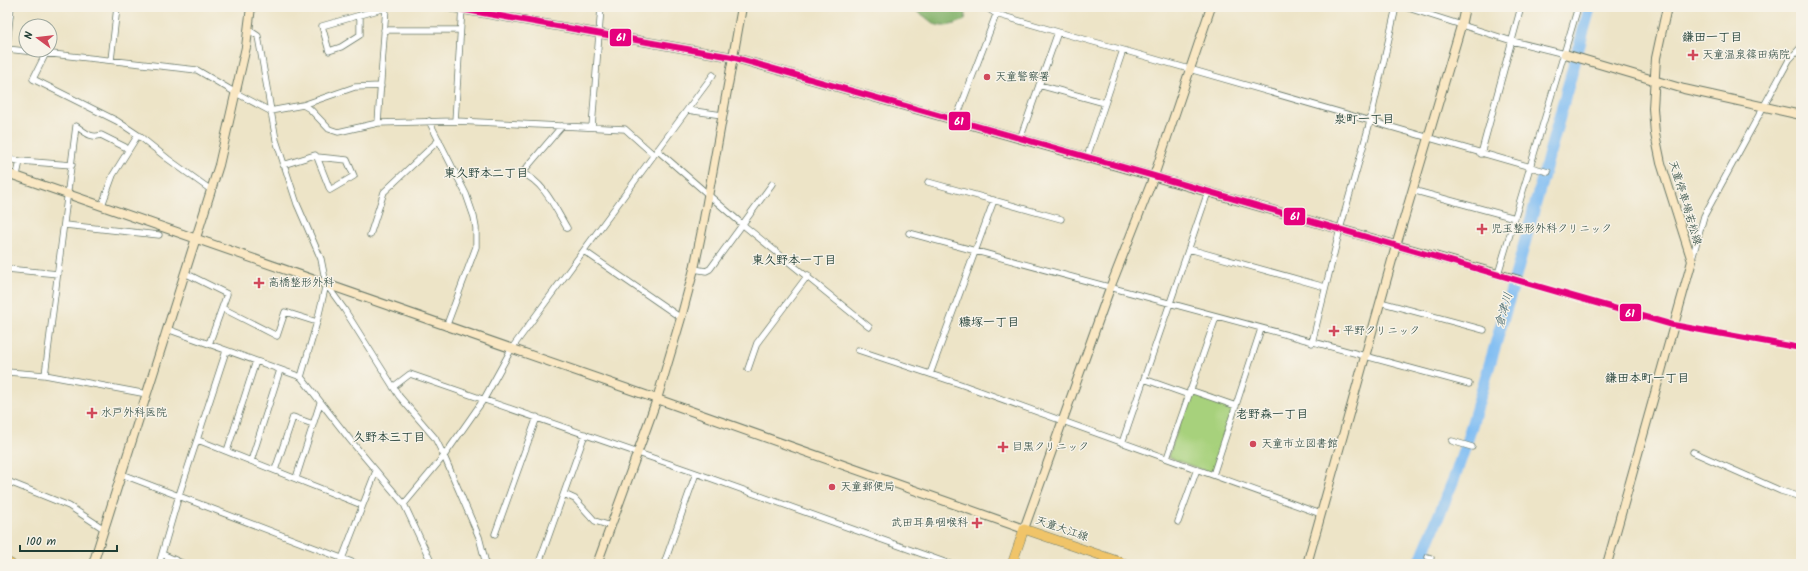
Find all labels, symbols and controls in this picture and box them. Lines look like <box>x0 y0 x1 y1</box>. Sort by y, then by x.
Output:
north arrow <box>18 18 58 58</box>
line badge: 61 <box>609 28 632 47</box>
district label: 鎌田一丁目 <box>1682 28 1742 47</box>
text: 61 <box>616 29 626 47</box>
text: N <box>20 30 39 41</box>
place label: 天童温泉篠田病院 <box>1702 46 1790 64</box>
marker: 天童温泉篠田病院 <box>1687 49 1699 61</box>
place label: 天童警察署 <box>995 68 1050 86</box>
marker: 天童警察署 <box>982 72 992 82</box>
district label: 泉町一丁目 <box>1334 110 1394 129</box>
line badge: 61 <box>948 111 971 131</box>
text: 61 <box>954 113 964 131</box>
street label: 天童停車場若松線 <box>1664 158 1706 248</box>
district label: 東久野本二丁目 <box>444 164 528 183</box>
line badge: 61 <box>1283 207 1306 226</box>
text: 61 <box>1290 208 1300 226</box>
place label: 児玉整形外科クリニック <box>1491 220 1612 238</box>
marker: 児玉整形外科クリニック <box>1476 223 1488 235</box>
district label: 東久野本一丁目 <box>752 251 836 270</box>
place label: 高橋整形外科 <box>268 274 334 292</box>
marker: 高橋整形外科 <box>253 277 265 289</box>
water label: 倉津川 <box>1490 290 1518 330</box>
line badge: 61 <box>1619 303 1642 322</box>
text: 61 <box>1625 305 1635 323</box>
district label: 糠塚一丁目 <box>959 313 1019 332</box>
place label: 平野クリニック <box>1343 322 1420 340</box>
marker: 平野クリニック <box>1328 325 1340 337</box>
district label: 鎌田本町一丁目 <box>1605 369 1689 388</box>
place label: 水戸外科医院 <box>101 404 167 422</box>
district label: 老野森一丁目 <box>1236 405 1308 424</box>
marker: 水戸外科医院 <box>86 407 98 419</box>
district label: 久野本三丁目 <box>353 428 425 447</box>
place label: 天童市立図書館 <box>1261 435 1338 453</box>
place label: 目黒クリニック <box>1012 438 1089 456</box>
marker: 天童市立図書館 <box>1248 439 1258 449</box>
marker: 目黒クリニック <box>997 441 1009 453</box>
place label: 天童郵便局 <box>840 478 895 496</box>
marker: 天童郵便局 <box>827 482 837 492</box>
street label: 天童大江線 <box>1033 512 1091 546</box>
place label: 武田耳鼻咽喉科 <box>891 514 968 532</box>
marker: 武田耳鼻咽喉科 <box>971 517 983 529</box>
scale bar <box>20 527 117 553</box>
text: 100 m <box>26 532 57 551</box>

